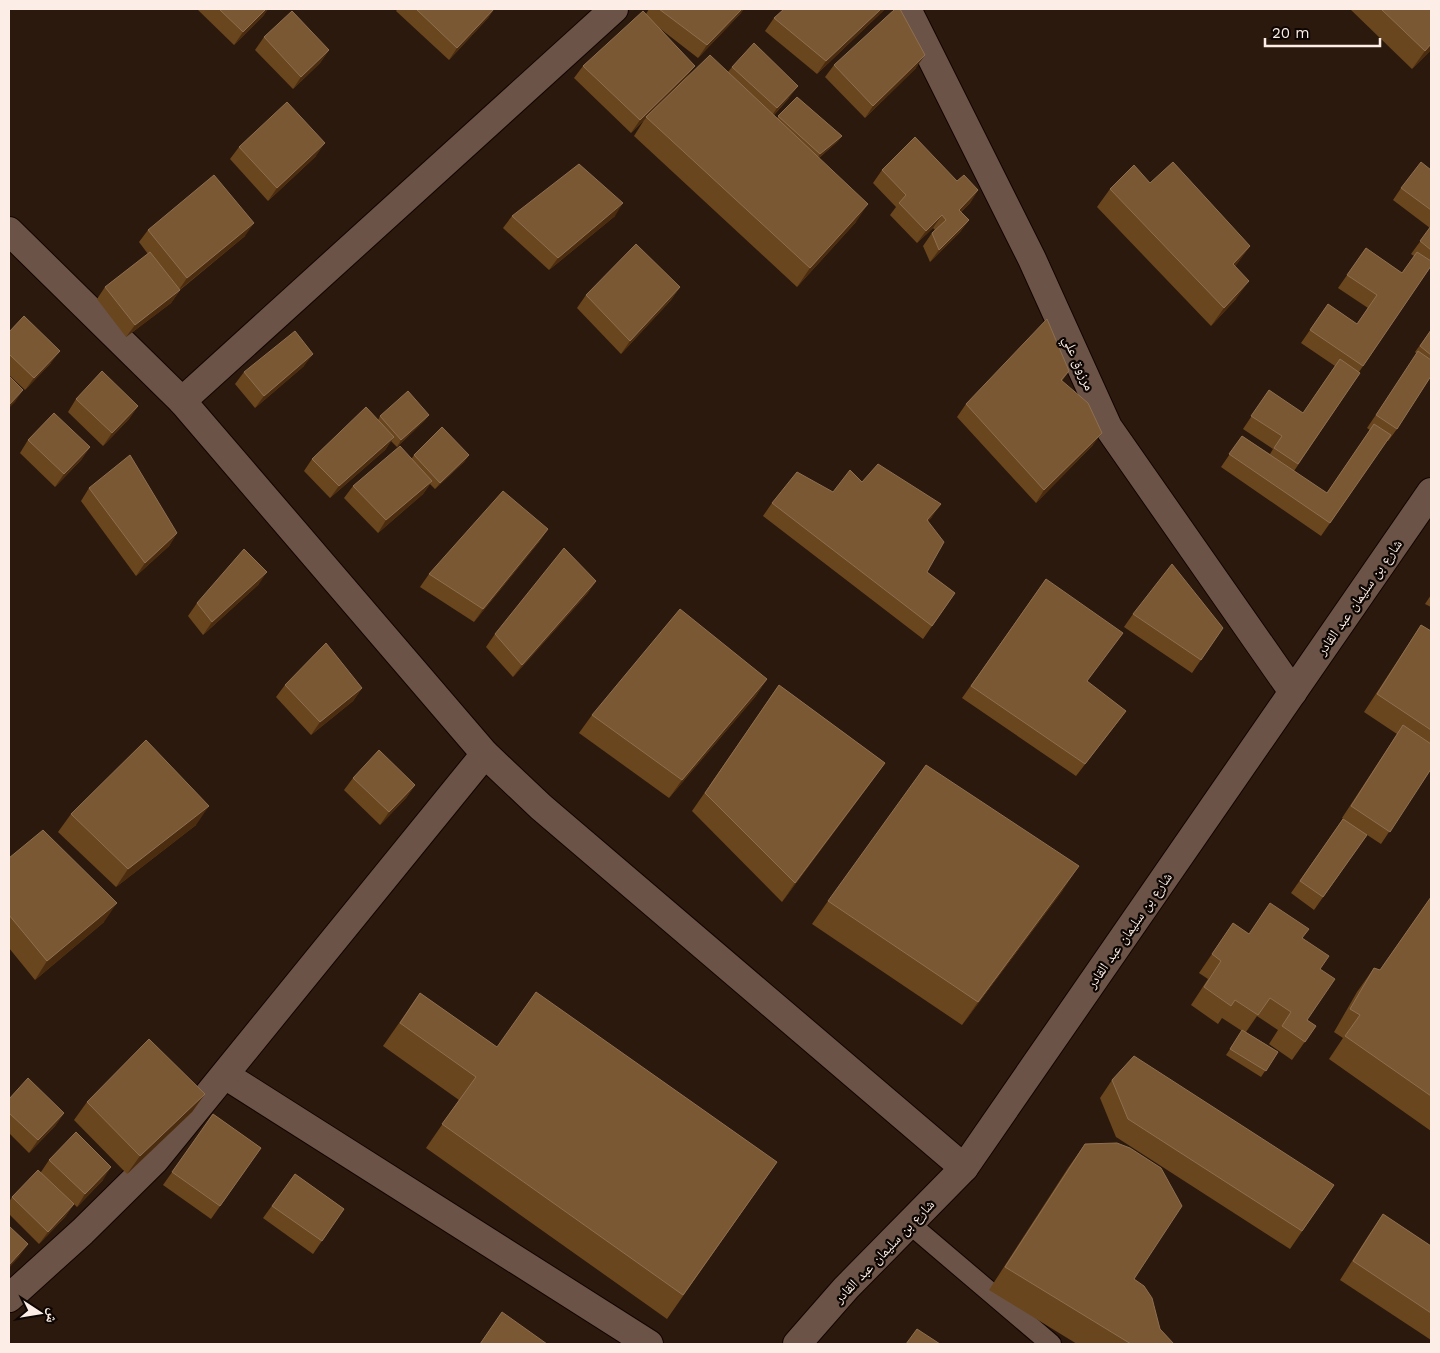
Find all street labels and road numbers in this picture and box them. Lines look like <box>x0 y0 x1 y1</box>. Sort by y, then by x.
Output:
street label: مرزوق علي <box>1057 333 1098 394</box>
street label: شارع بن سليمان عبد القادر <box>1313 536 1407 660</box>
street label: شارع بن سليمان عبد القادر <box>1083 869 1177 993</box>
street label: شارع بن سليمان عبد القادر <box>830 1196 939 1308</box>

